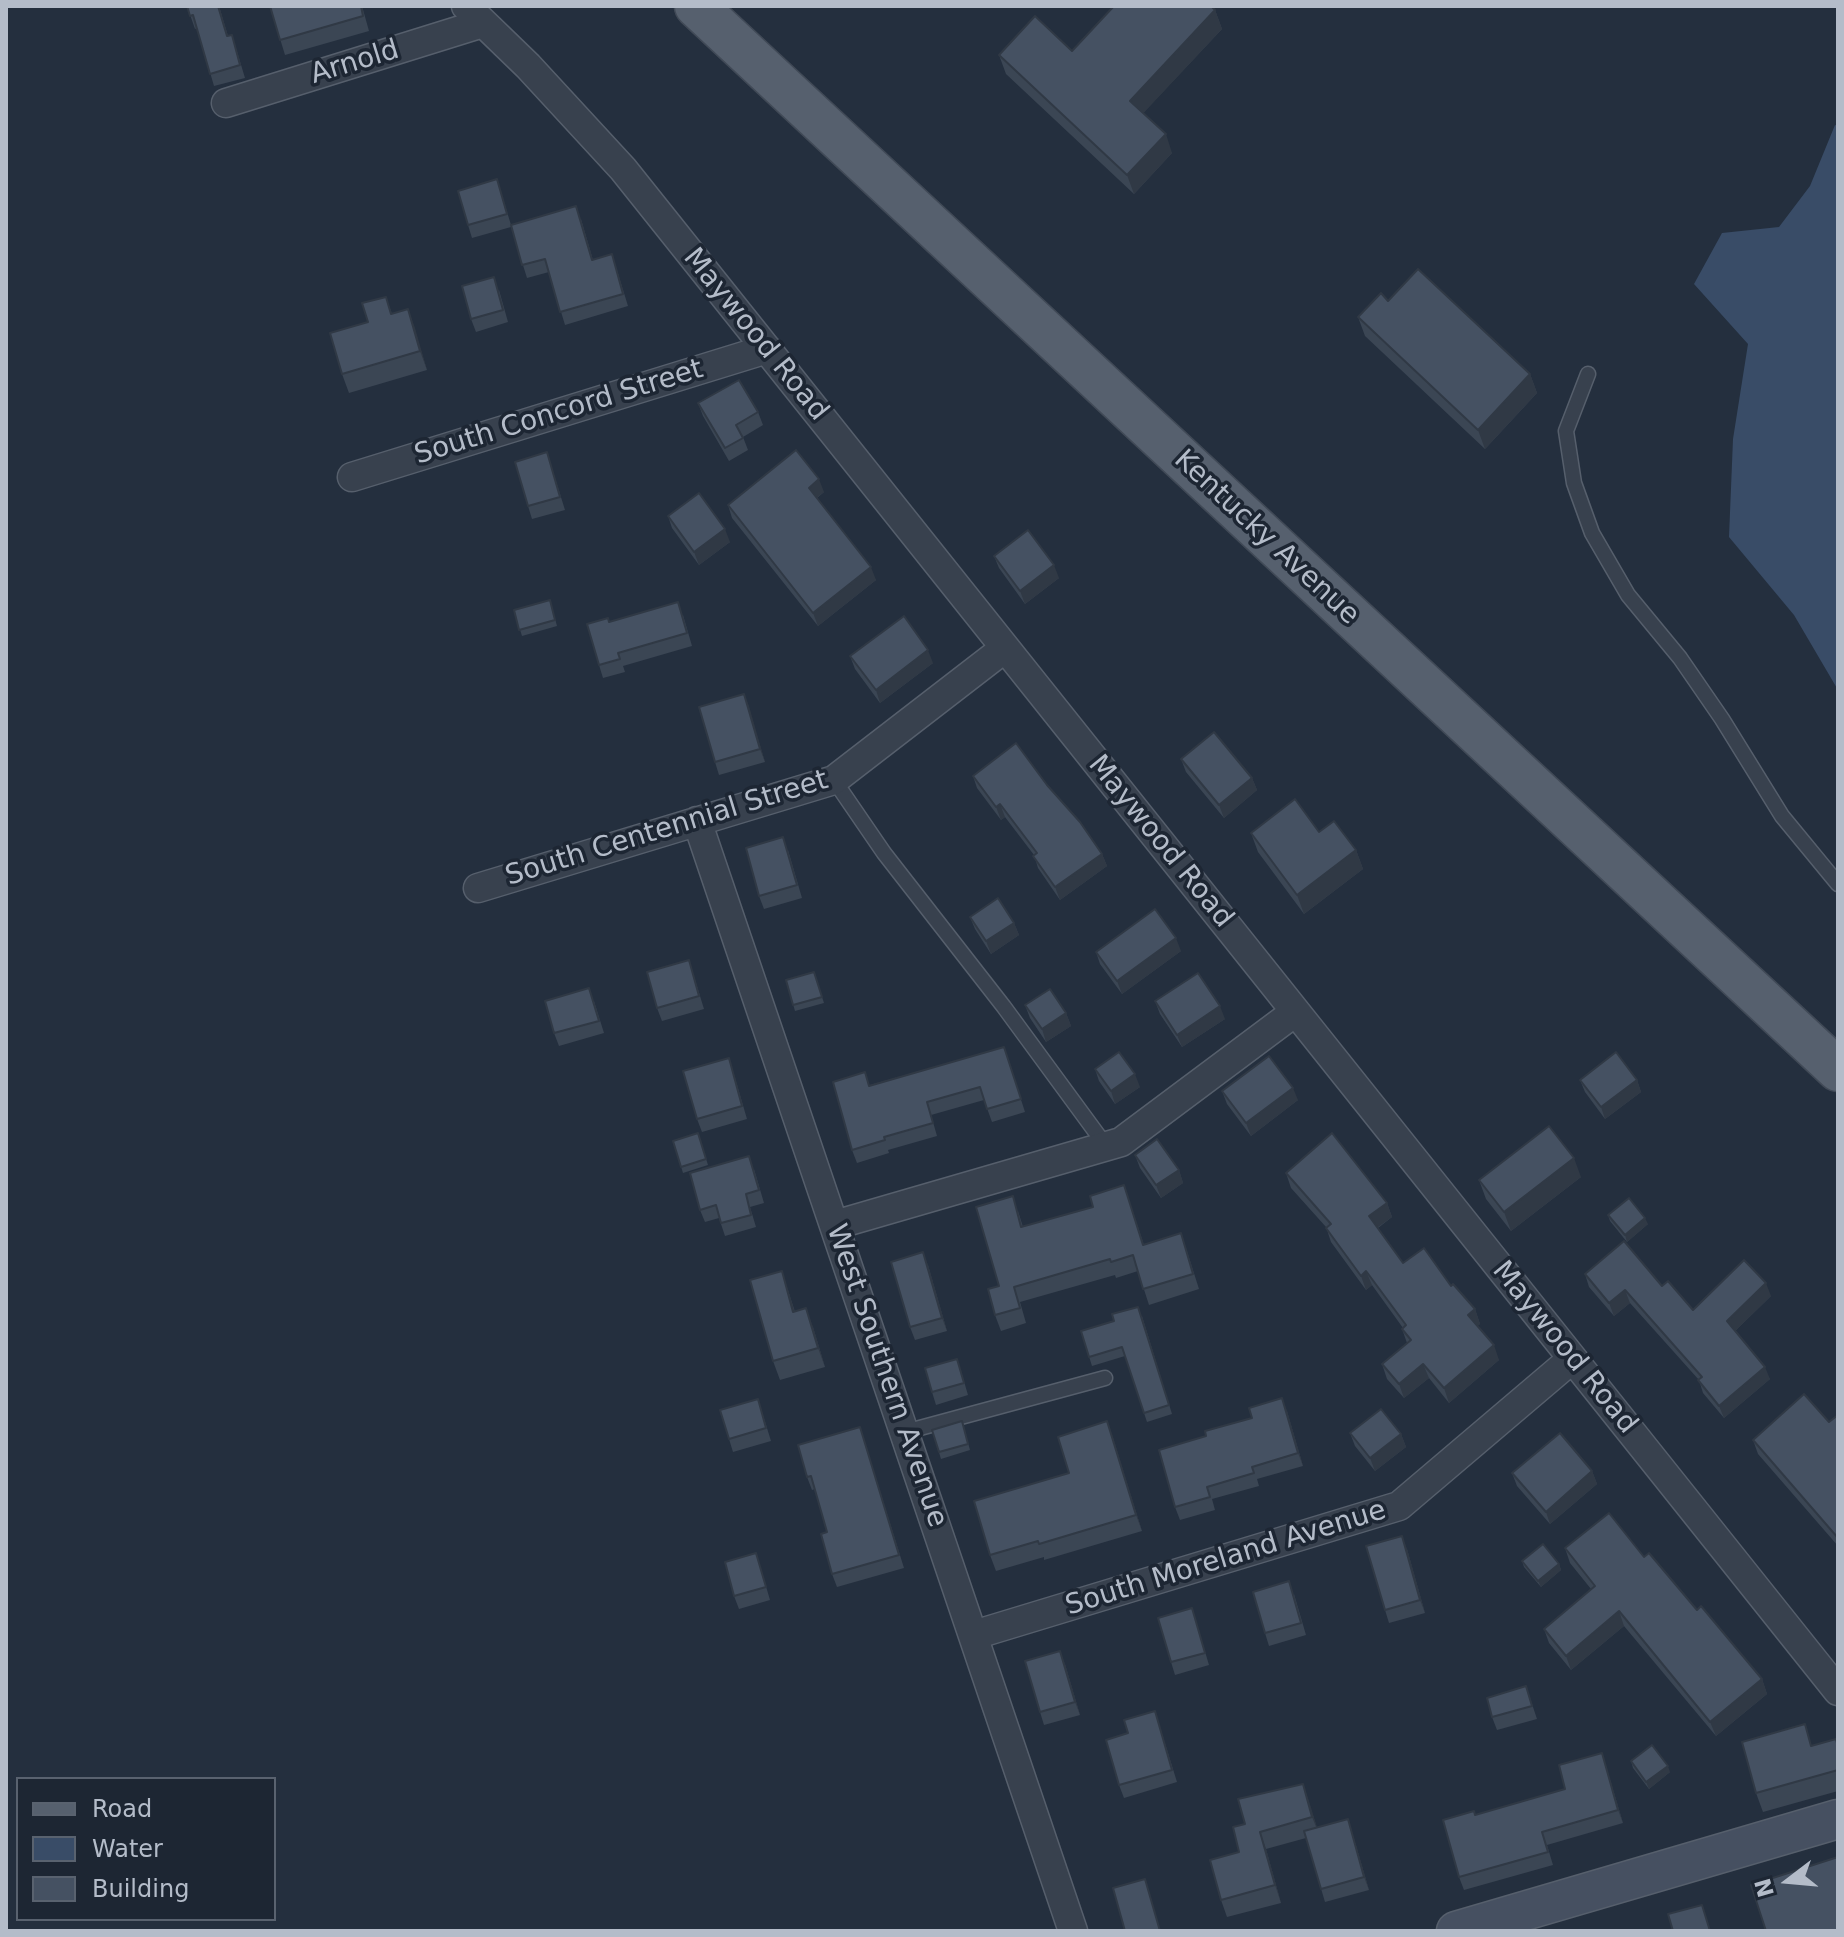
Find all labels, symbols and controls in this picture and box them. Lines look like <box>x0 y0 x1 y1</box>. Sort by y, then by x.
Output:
street label: Arnold <box>307 34 403 92</box>
street label: Maywood Road <box>675 242 835 428</box>
street label: South Concord Street <box>411 353 707 473</box>
street label: Kentucky Avenue <box>1166 444 1366 632</box>
street label: Maywood Road <box>1080 749 1240 935</box>
street label: South Centennial Street <box>502 764 832 894</box>
street label: West Southern Avenue <box>818 1220 954 1532</box>
street label: Maywood Road <box>1484 1255 1644 1441</box>
street label: South Moreland Avenue <box>1062 1494 1390 1624</box>
legend <box>16 1777 276 1921</box>
text: Road <box>92 1795 152 1823</box>
text: Water <box>92 1835 163 1863</box>
north arrow <box>1748 1841 1828 1921</box>
text: Building <box>92 1875 189 1903</box>
text: N <box>1750 1875 1779 1900</box>

